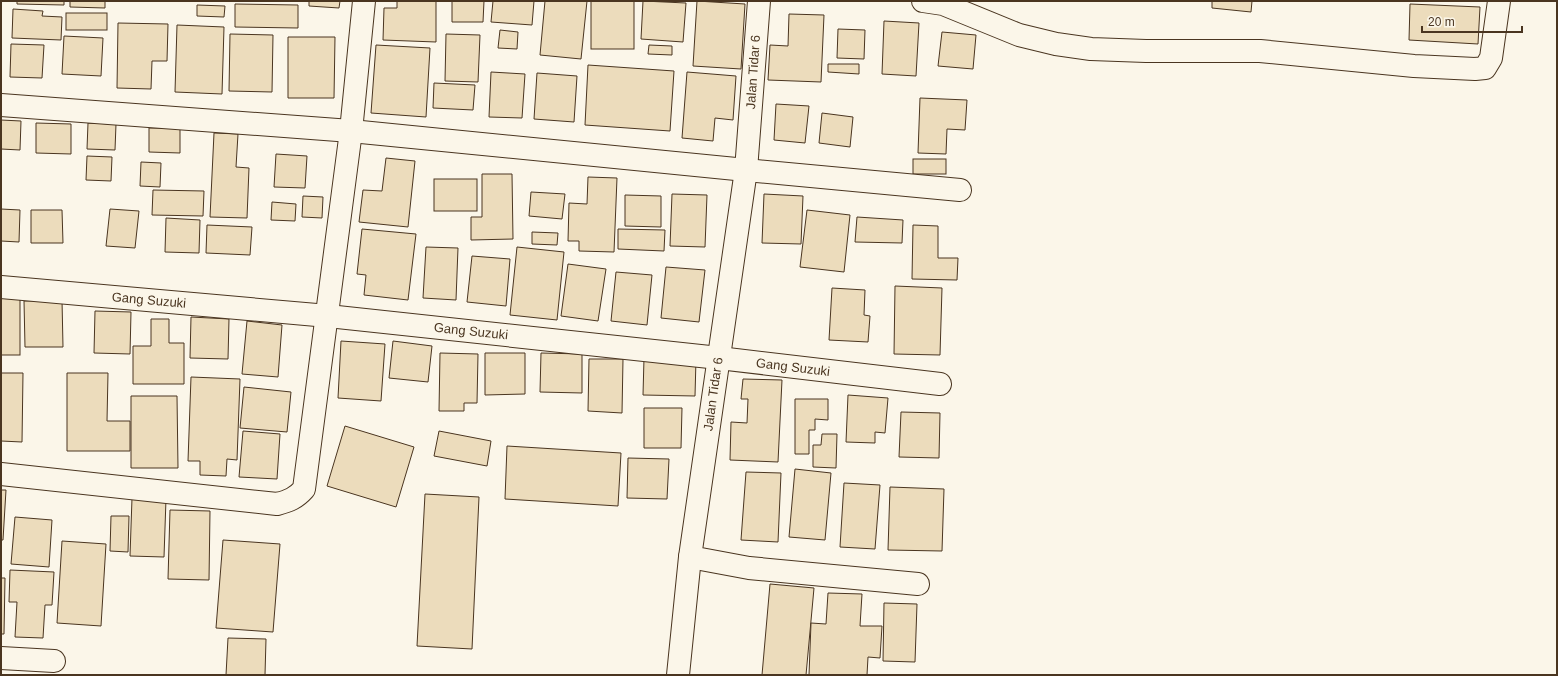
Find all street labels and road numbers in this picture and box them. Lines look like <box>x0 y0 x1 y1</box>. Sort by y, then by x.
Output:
street label: Jalan Tidar 6 <box>743 34 763 110</box>
street label: Gang Suzuki <box>111 289 187 311</box>
street label: Gang Suzuki <box>433 320 509 342</box>
street label: Gang Suzuki <box>755 355 831 379</box>
street label: Jalan Tidar 6 <box>700 356 726 432</box>

